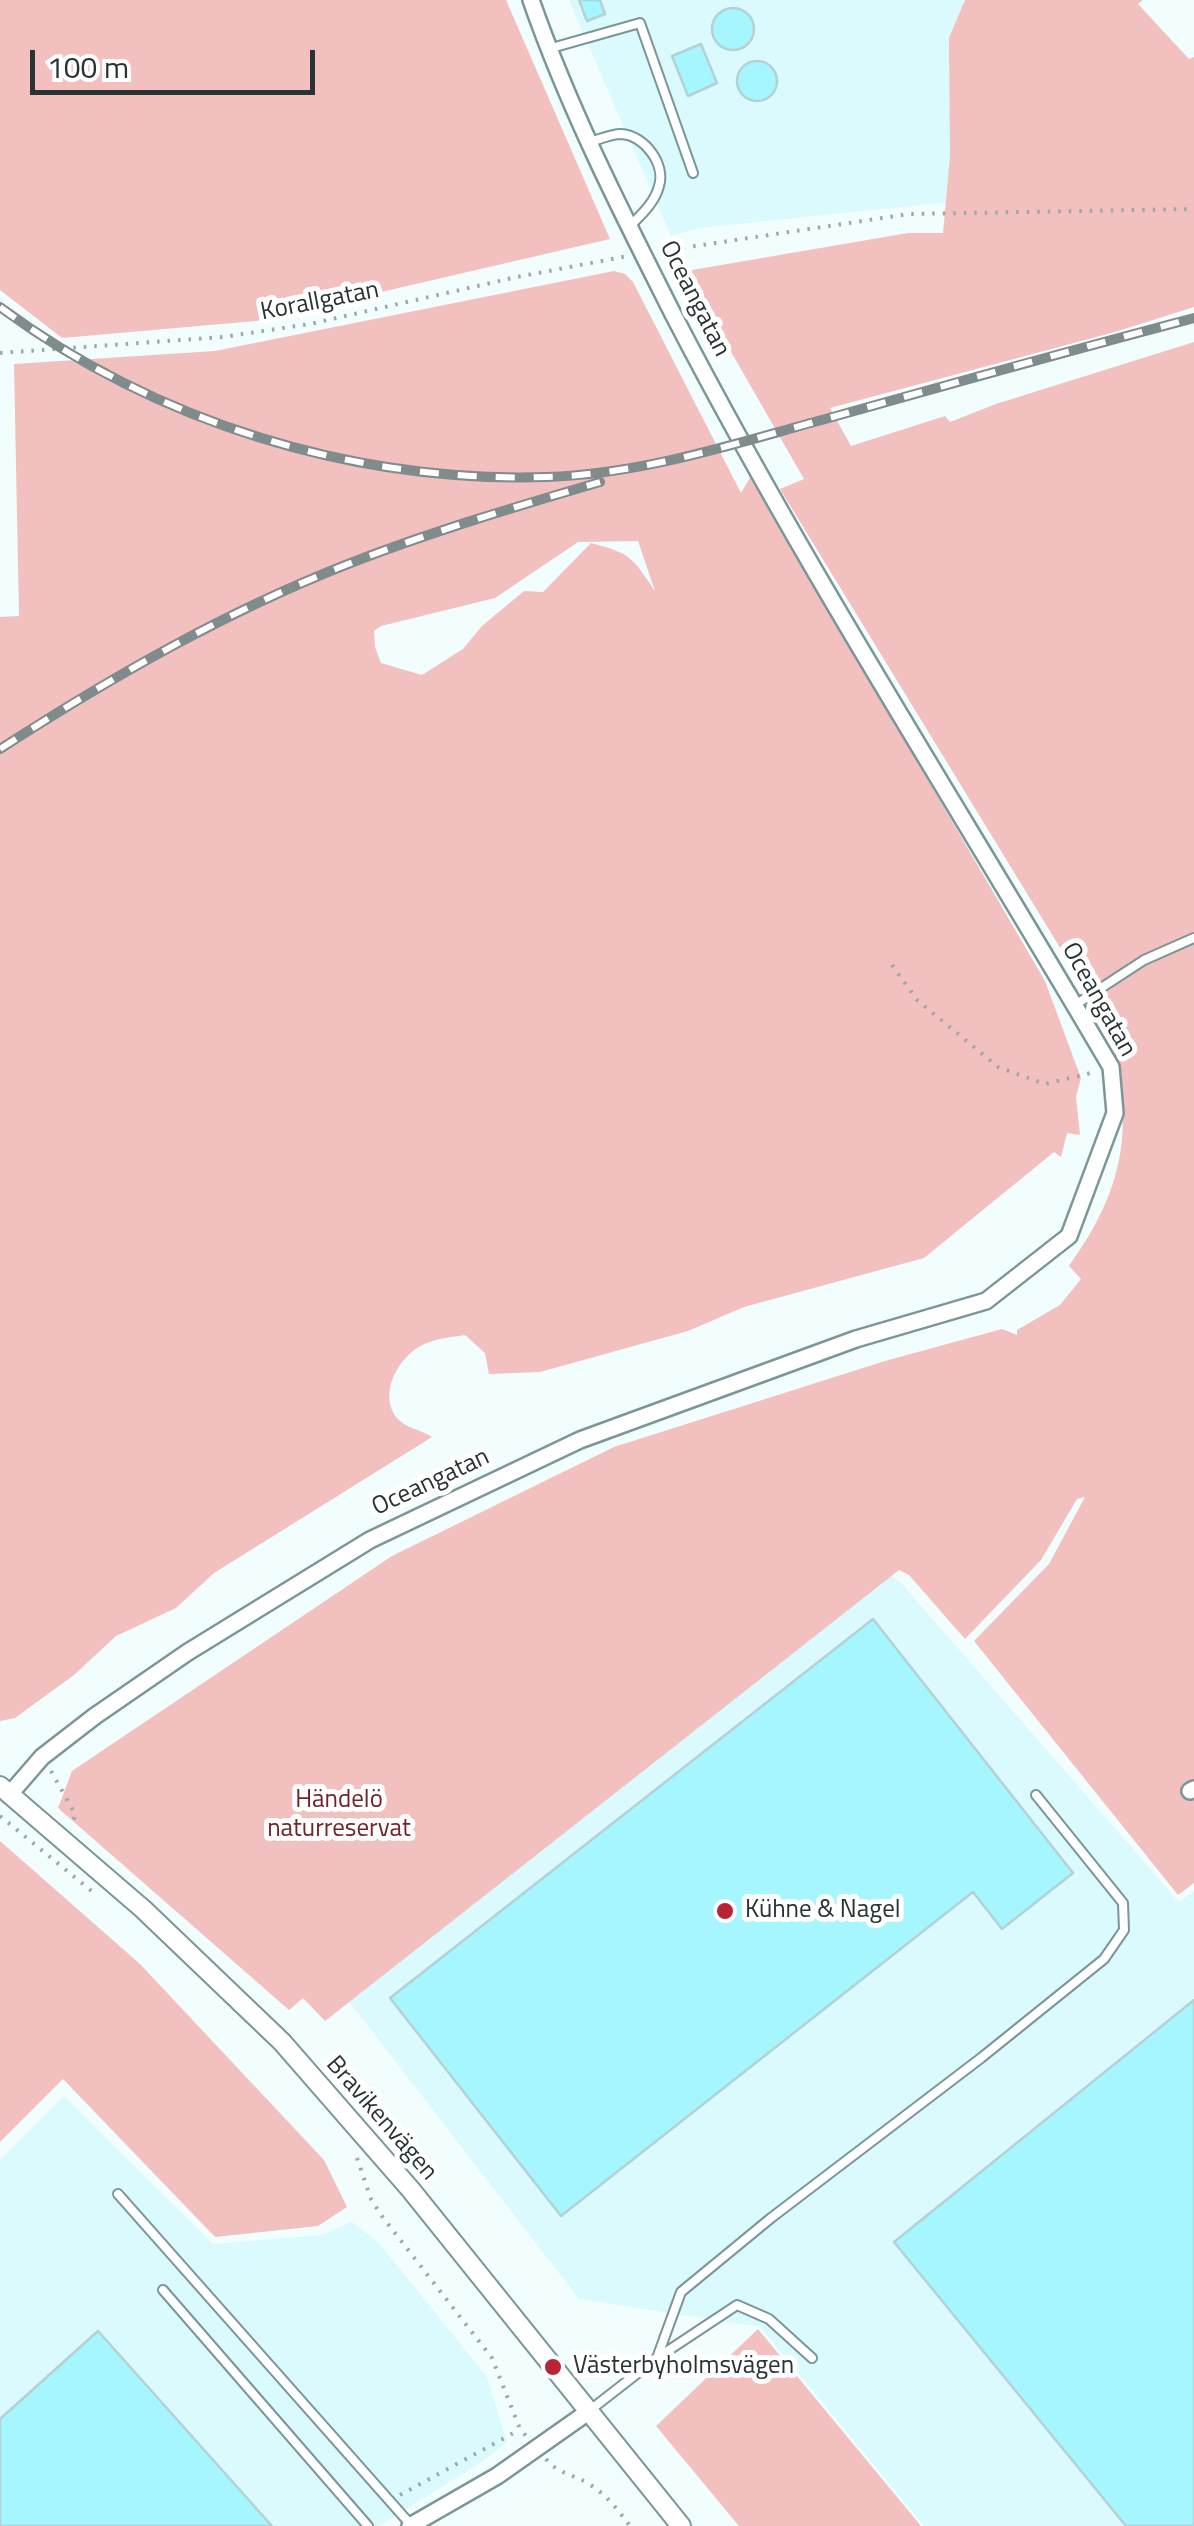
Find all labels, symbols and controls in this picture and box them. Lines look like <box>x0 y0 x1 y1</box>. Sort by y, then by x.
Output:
scale bar <box>35 30 320 92</box>
text: 100 m <box>47 44 129 90</box>
street label: Oceangatan <box>652 236 736 362</box>
street label: Korallgatan <box>258 276 382 328</box>
street label: Oceangatan <box>1054 938 1142 1062</box>
street label: Oceangatan <box>368 1443 494 1523</box>
park label: Händelö naturreservat <box>267 1786 411 1845</box>
place label: Kühne & Nagel <box>745 1896 901 1926</box>
marker: Kühne & Nagel <box>714 1900 736 1922</box>
street label: Bravikenvägen <box>319 2051 443 2187</box>
place label: Västerbyholmsvägen <box>573 2352 794 2382</box>
marker: Västerbyholmsvägen <box>542 2356 564 2378</box>

